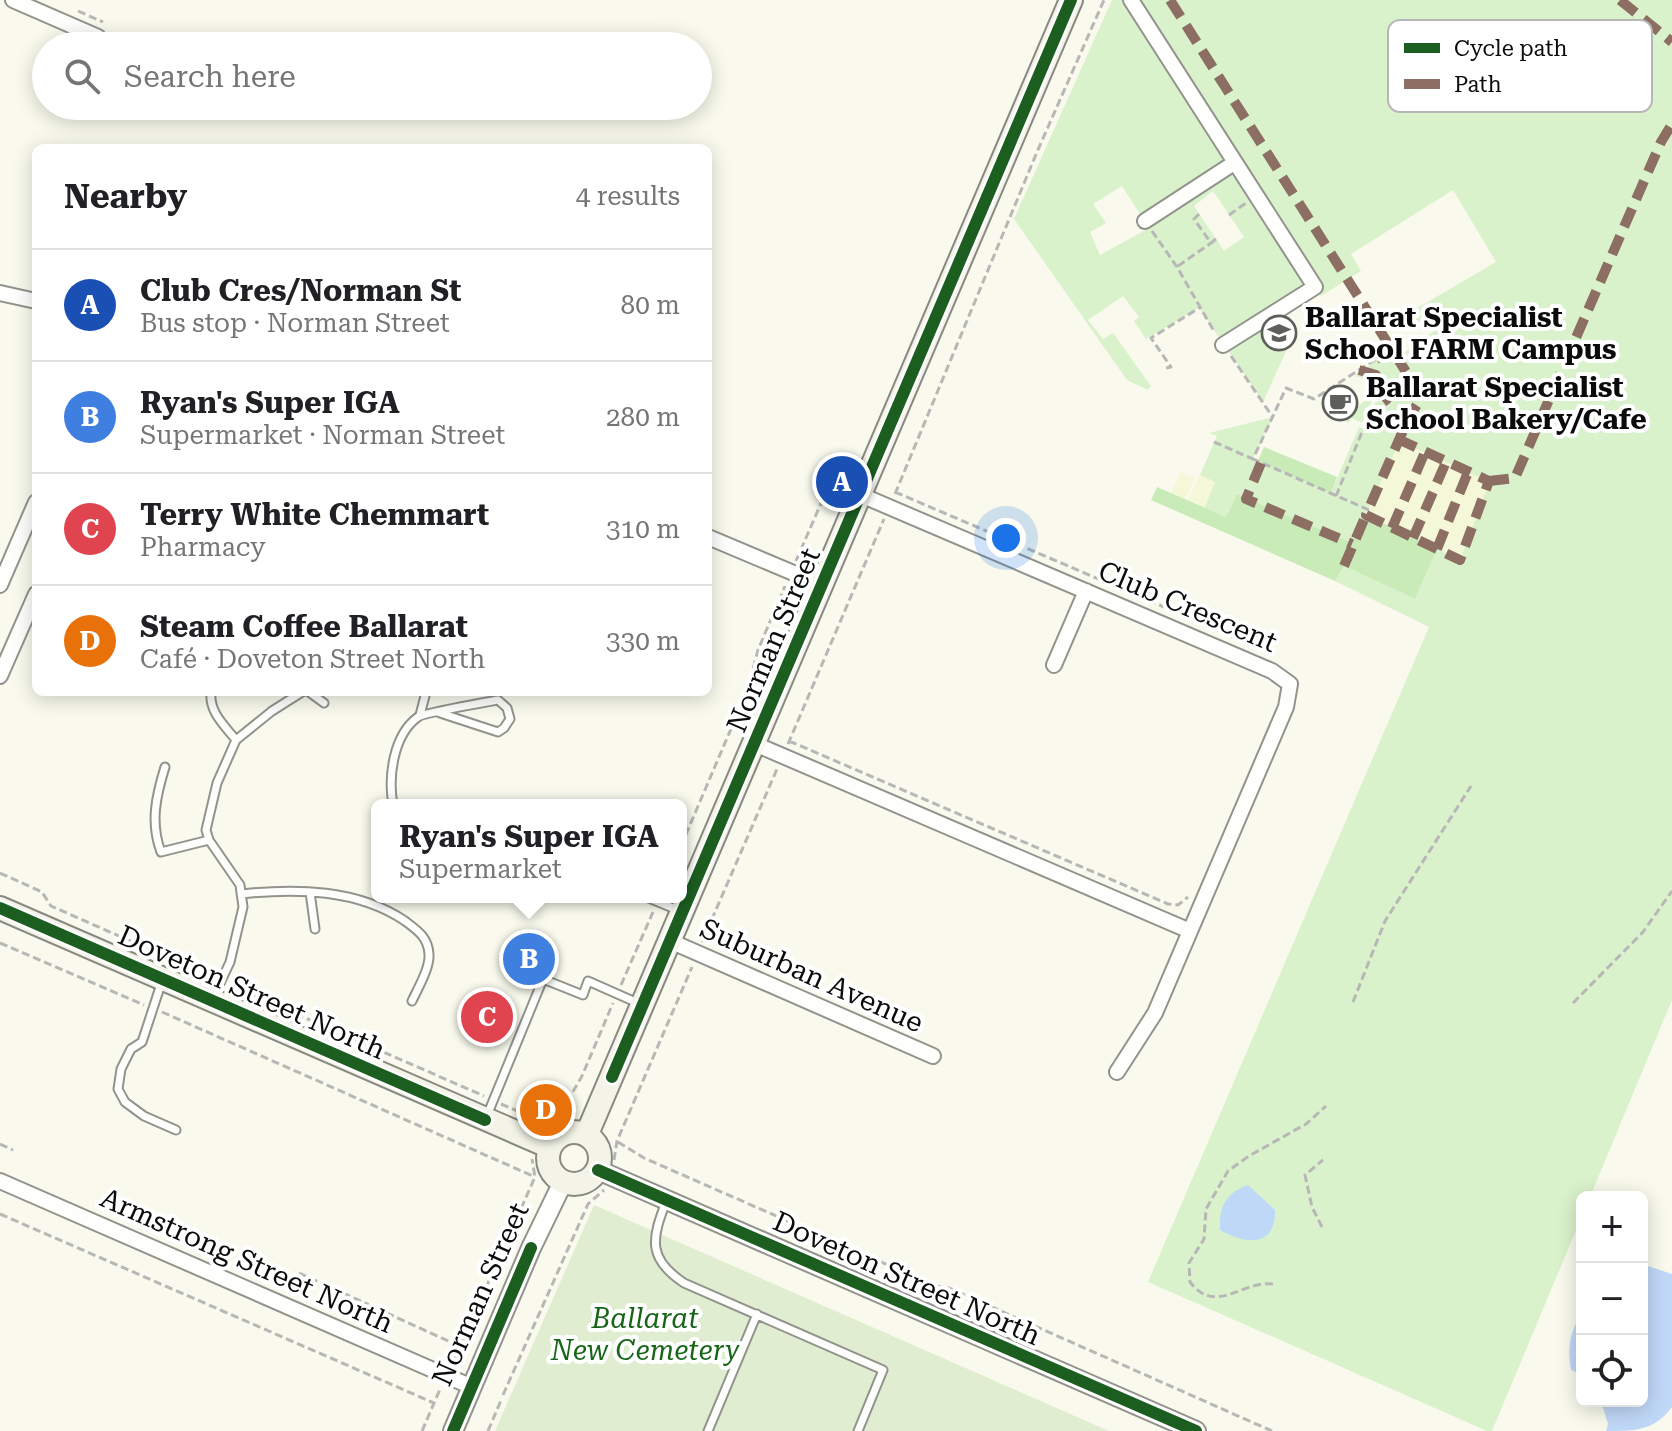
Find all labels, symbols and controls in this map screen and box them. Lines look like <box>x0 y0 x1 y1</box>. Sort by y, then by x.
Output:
legend <box>1388 20 1652 112</box>
search box <box>32 32 712 120</box>
text: Cycle path <box>1454 36 1568 61</box>
icon: search <box>60 54 104 98</box>
text: Search here <box>124 59 296 94</box>
text: Path <box>1454 72 1502 97</box>
text: Nearby <box>64 176 187 216</box>
text: 4 results <box>576 181 680 211</box>
text: Club Cres/Norman St <box>140 273 461 308</box>
text: A <box>81 290 99 320</box>
text: 80 m <box>621 290 680 320</box>
place label: Ballarat Specialist School FARM Campus <box>1305 301 1617 366</box>
text: Bus stop · Norman Street <box>140 308 450 338</box>
school or university icon: Ballarat Specialist School FARM Campus <box>1260 314 1298 352</box>
place label: Ballarat Specialist School Bakery/Cafe <box>1366 371 1647 436</box>
cafe icon: Ballarat Specialist School Bakery/Cafe <box>1321 384 1359 422</box>
text: Ryan's Super IGA <box>140 385 400 420</box>
text: B <box>81 402 99 432</box>
text: 280 m <box>606 402 680 432</box>
text: Supermarket · Norman Street <box>140 420 505 450</box>
pin: A <box>816 452 868 512</box>
text: Terry White Chemmart <box>140 497 489 532</box>
text: C <box>81 514 99 544</box>
text: 310 m <box>606 514 680 544</box>
your location <box>986 518 1026 558</box>
text: Pharmacy <box>140 532 266 562</box>
street label: Norman Street <box>720 543 827 737</box>
street label: Club Crescent <box>1094 554 1282 659</box>
text: Steam Coffee Ballarat <box>140 609 468 644</box>
text: D <box>80 626 100 656</box>
text: 330 m <box>606 626 680 656</box>
text: Café · Doveton Street North <box>140 644 485 674</box>
popup <box>371 799 687 903</box>
text: Ryan's Super IGA <box>399 819 659 854</box>
text: Supermarket <box>399 854 562 884</box>
street label: Suburban Avenue <box>695 911 928 1039</box>
street label: Doveton Street North <box>113 919 391 1066</box>
pin: B <box>503 929 555 989</box>
pin: C <box>461 987 513 1047</box>
pin: D <box>520 1080 572 1140</box>
street label: Armstrong Street North <box>95 1181 398 1340</box>
map controls <box>1576 1191 1648 1407</box>
button: + <box>1576 1191 1648 1263</box>
street label: Norman Street <box>425 1198 536 1391</box>
street label: Doveton Street North <box>768 1205 1046 1352</box>
button: − <box>1576 1263 1648 1335</box>
park label: Ballarat New Cemetery <box>550 1302 740 1367</box>
button: locate <box>1576 1335 1648 1407</box>

